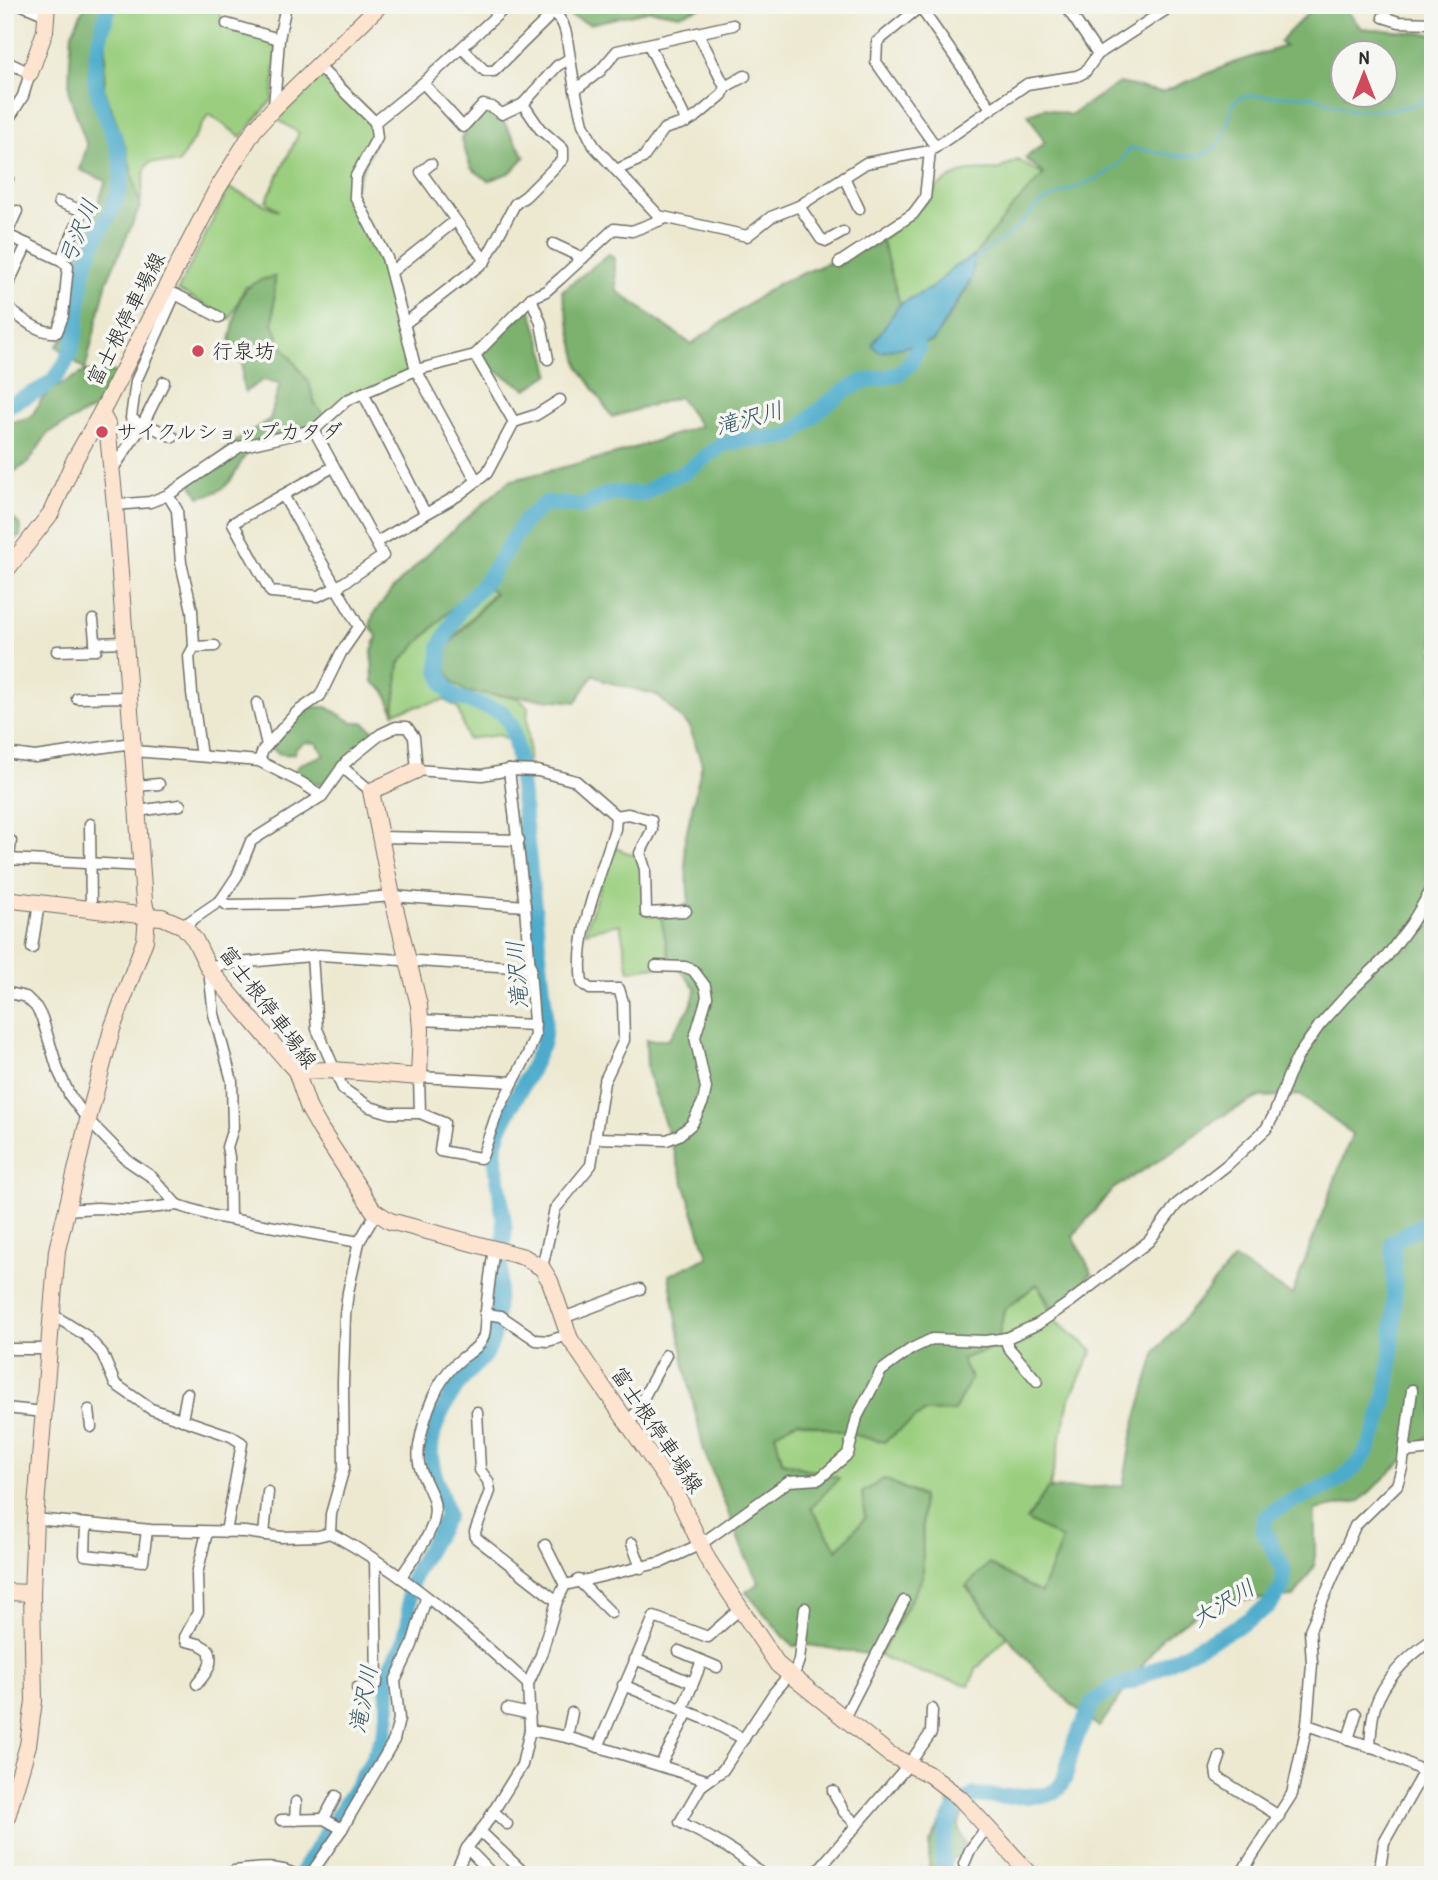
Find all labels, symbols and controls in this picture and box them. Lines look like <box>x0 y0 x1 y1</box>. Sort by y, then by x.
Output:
north arrow <box>1330 38 1400 108</box>
text: N <box>1359 44 1369 70</box>
water label: 弓沢川 <box>50 194 105 270</box>
street label: 富士根停車場線 <box>79 247 172 391</box>
place label: 行泉坊 <box>212 336 275 365</box>
marker: 行泉坊 <box>190 343 206 359</box>
water label: 滝沢川 <box>712 394 786 441</box>
place label: サイクルショップカタダ <box>116 417 343 446</box>
marker: サイクルショップカタダ <box>94 424 110 440</box>
street label: 富士根停車場線 <box>213 939 324 1074</box>
water label: 滝沢川 <box>499 940 534 1011</box>
street label: 富士根停車場線 <box>604 1361 711 1499</box>
water label: 大沢川 <box>1185 1572 1260 1634</box>
water label: 滝沢川 <box>341 1662 384 1736</box>

